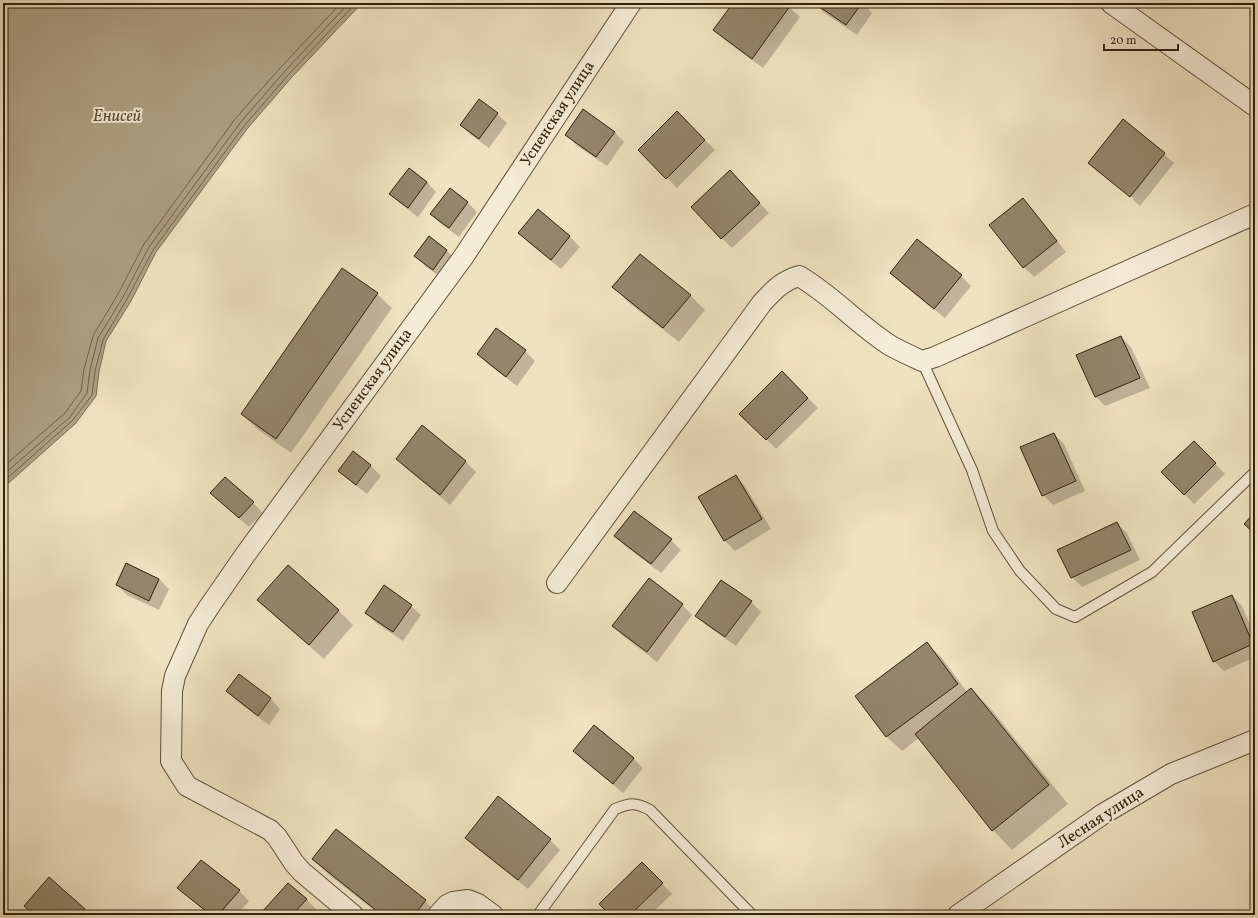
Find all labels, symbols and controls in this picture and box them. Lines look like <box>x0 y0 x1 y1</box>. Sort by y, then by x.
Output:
scale bar <box>1104 26 1178 52</box>
text: 20 m <box>1110 33 1137 49</box>
street label: Успенская улица <box>516 57 600 171</box>
water label: Енисей <box>93 105 142 128</box>
street label: Успенская улица <box>328 324 418 436</box>
street label: Лесная улица <box>1054 782 1148 854</box>

